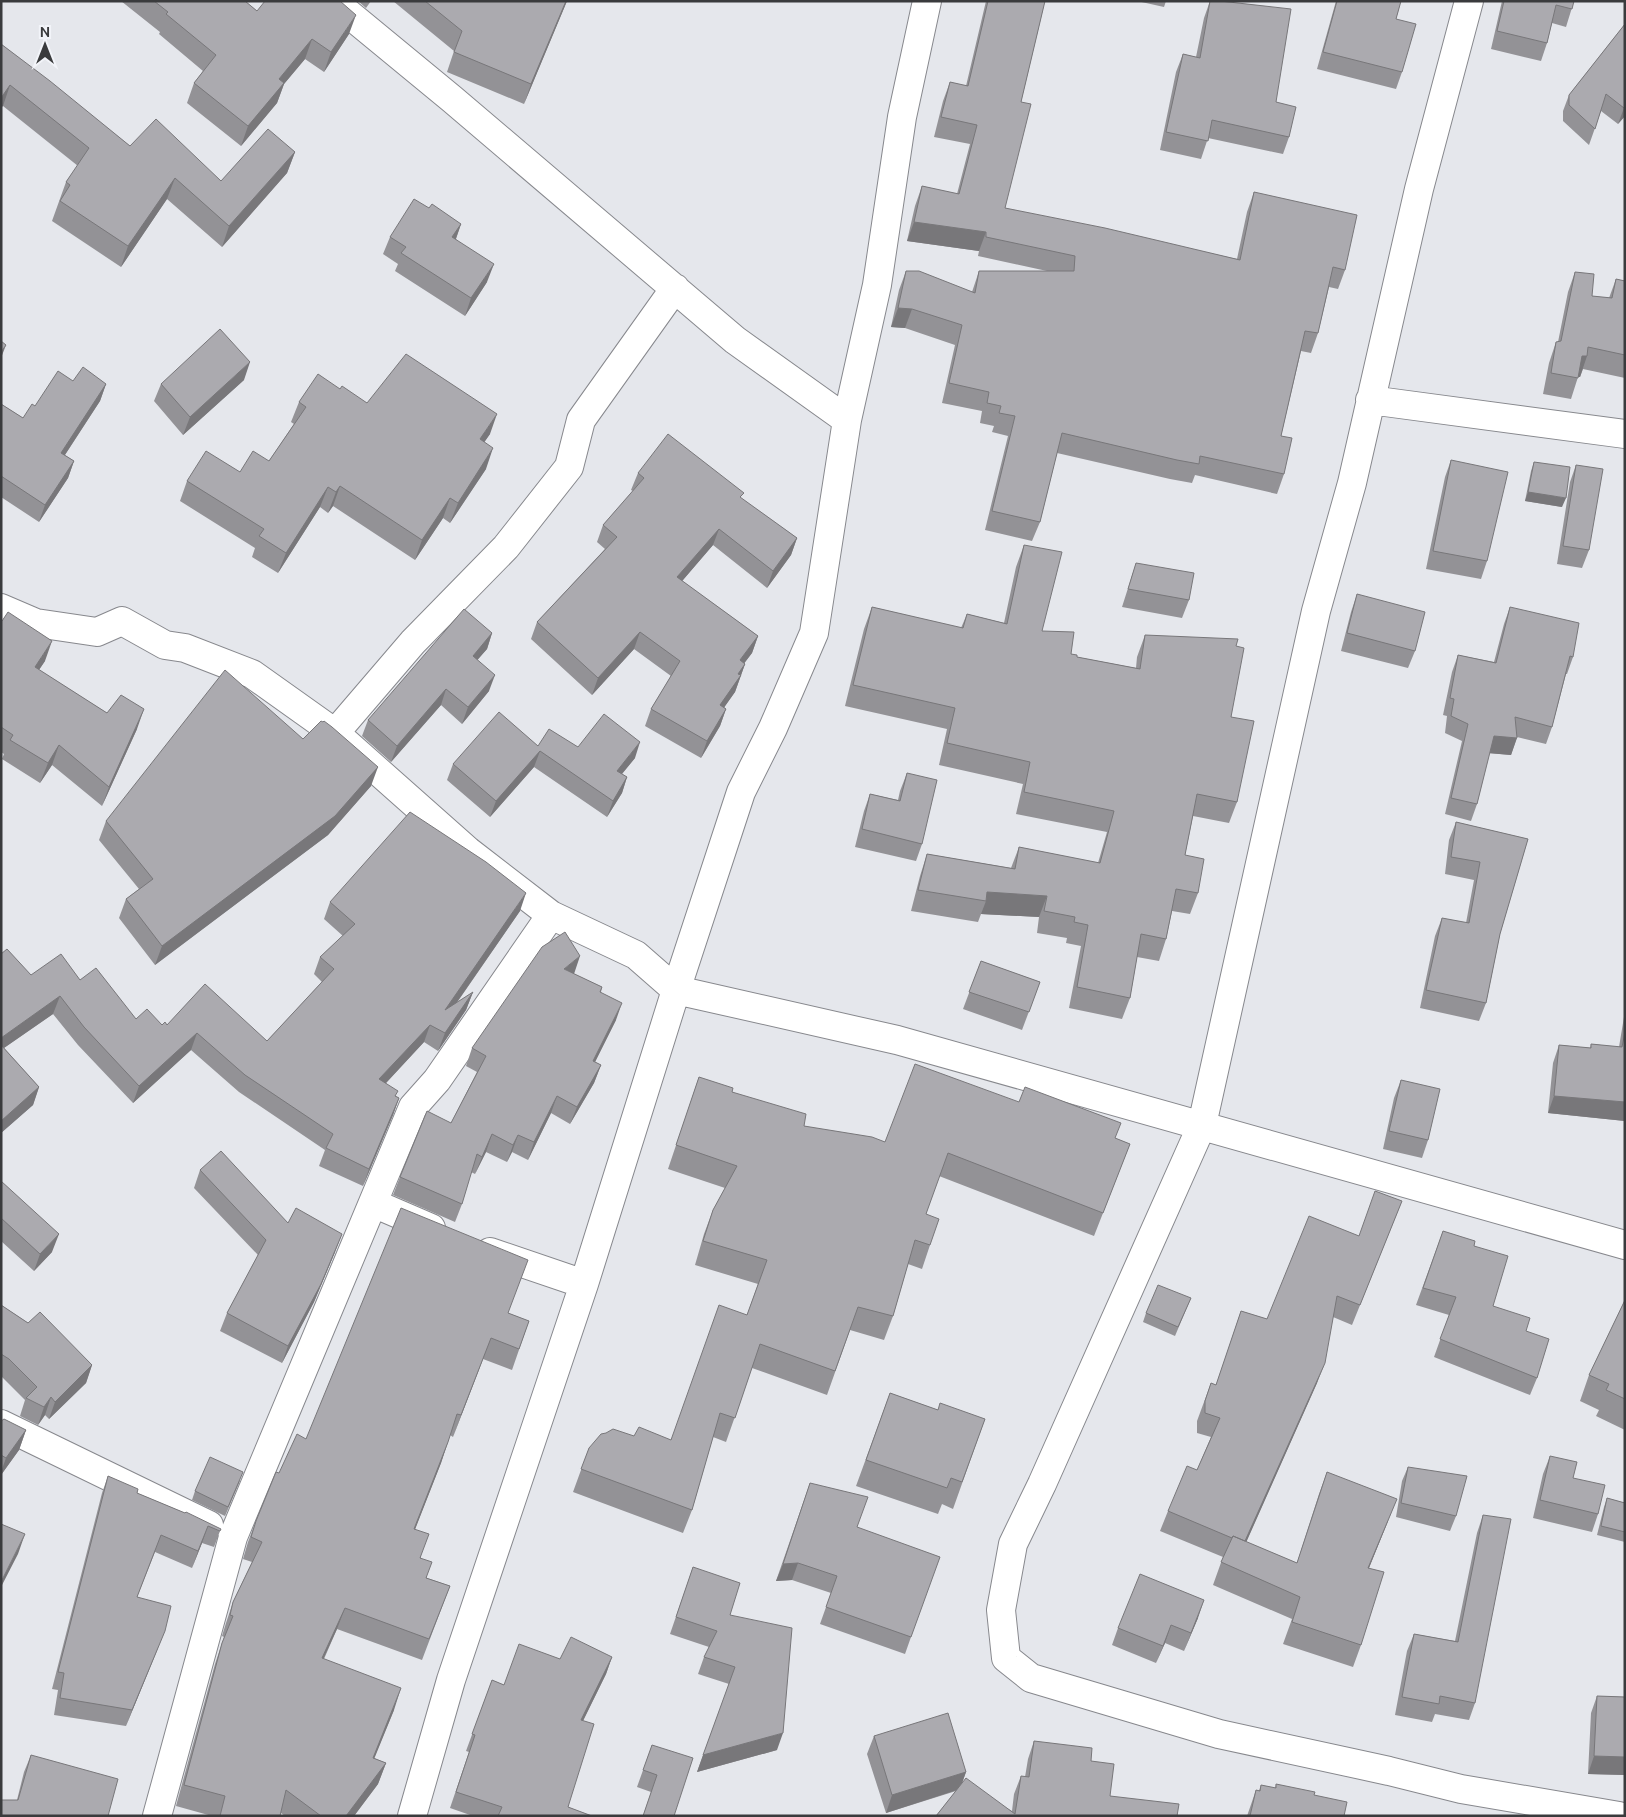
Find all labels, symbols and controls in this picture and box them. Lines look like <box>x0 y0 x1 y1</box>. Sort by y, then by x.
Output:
north arrow <box>20 20 70 70</box>
text: N <box>40 24 50 40</box>

